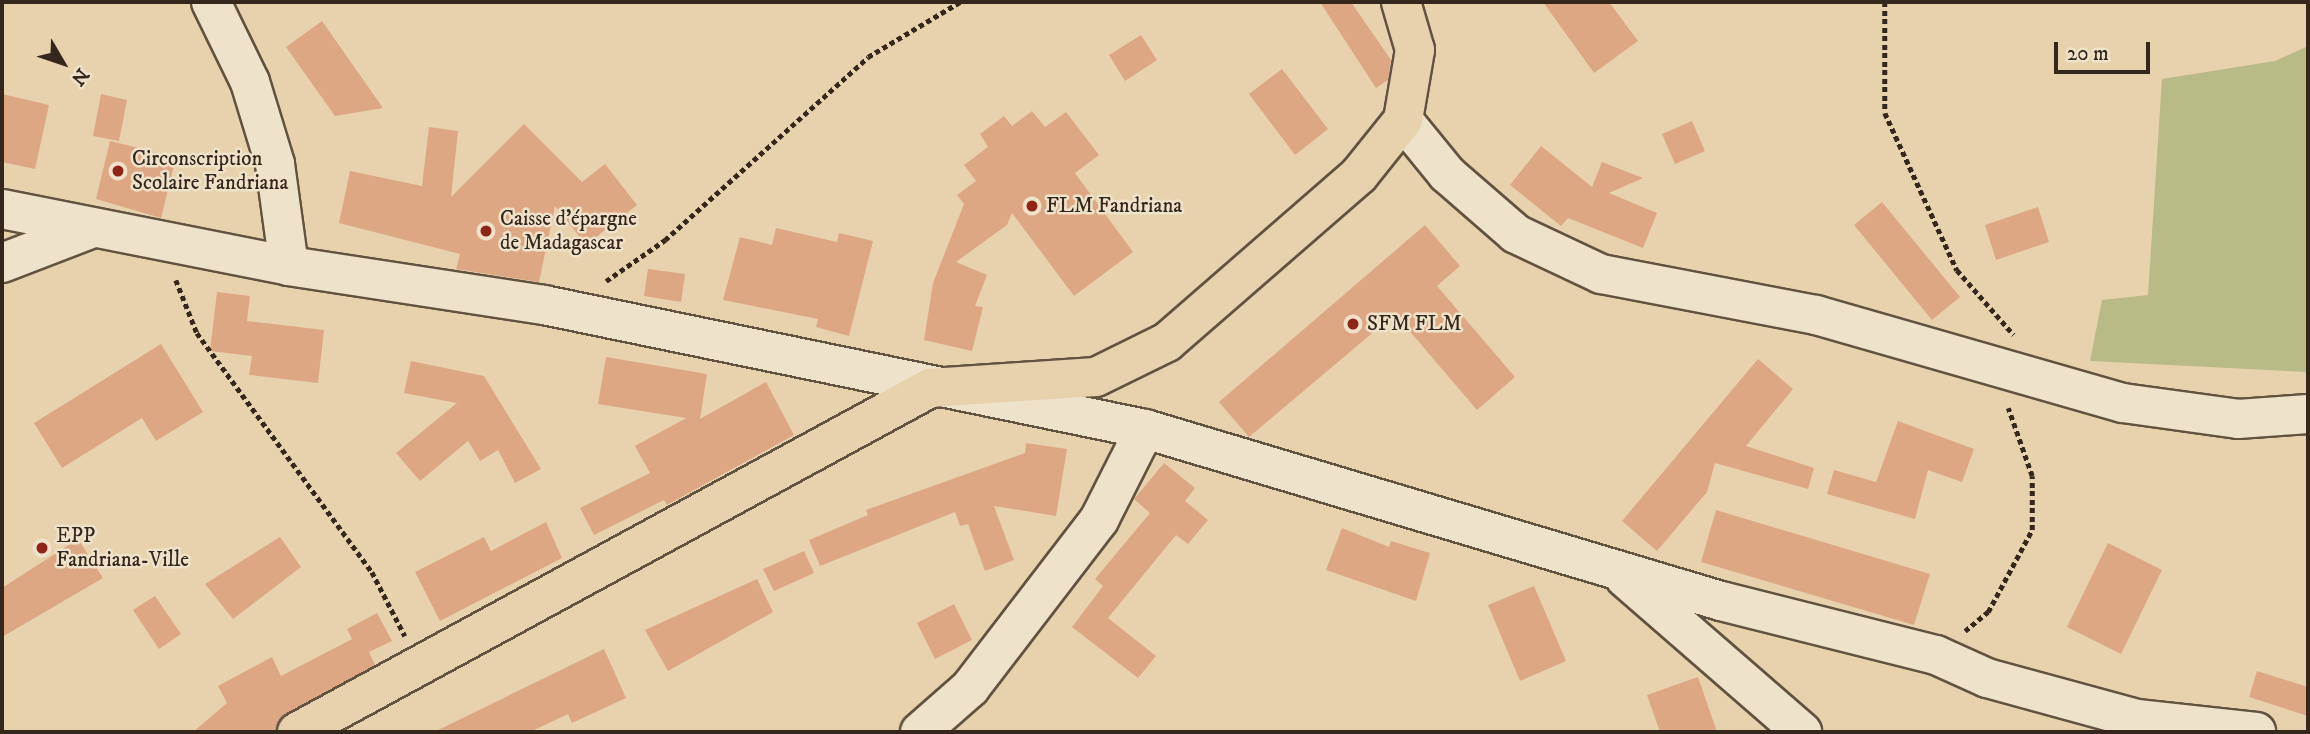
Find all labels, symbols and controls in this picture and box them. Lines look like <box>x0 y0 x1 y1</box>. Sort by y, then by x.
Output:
north arrow <box>28 28 98 98</box>
scale bar <box>2058 28 2154 72</box>
text: 20 m <box>2067 41 2109 67</box>
text: N <box>66 63 94 90</box>
place label: Circonscription Scolaire Fandriana <box>132 146 288 196</box>
marker: Circonscription Scolaire Fandriana <box>110 163 126 179</box>
place label: FLM Fandriana <box>1046 193 1182 219</box>
marker: FLM Fandriana <box>1024 198 1040 214</box>
place label: Caisse d'épargne de Madagascar <box>500 206 637 256</box>
marker: Caisse d'épargne de Madagascar <box>478 223 494 239</box>
place label: SFM FLM <box>1367 311 1462 337</box>
marker: SFM FLM <box>1345 316 1361 332</box>
place label: EPP Fandriana-Ville <box>56 523 189 573</box>
marker: EPP Fandriana-Ville <box>34 540 50 556</box>

